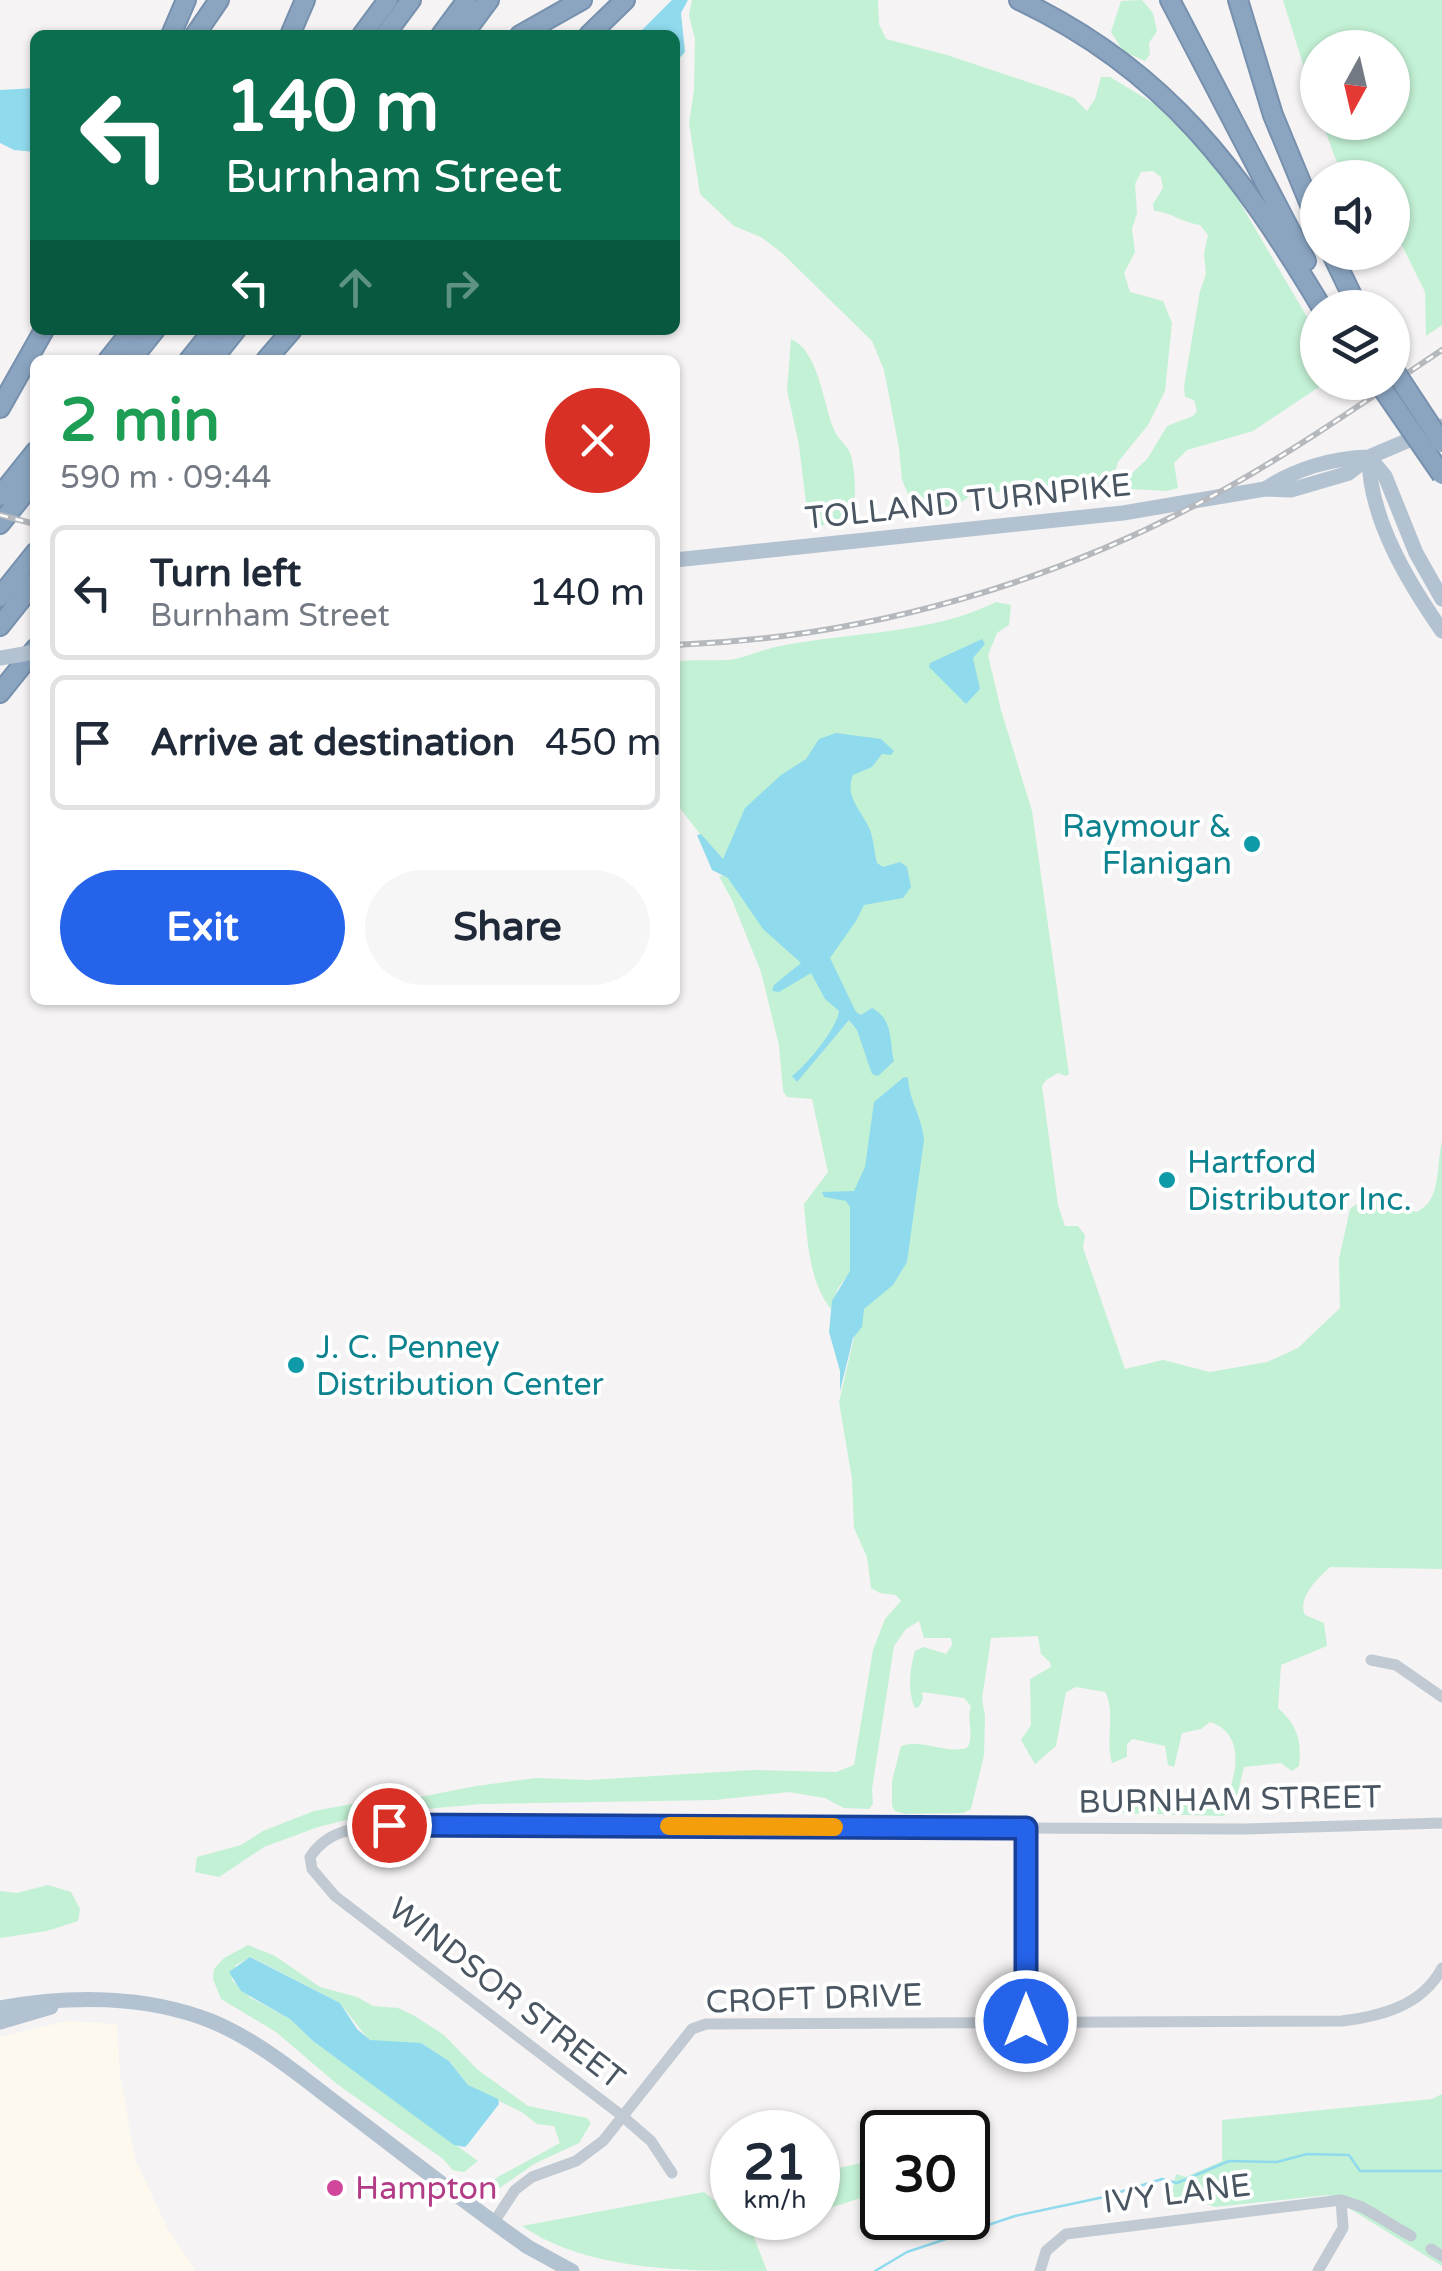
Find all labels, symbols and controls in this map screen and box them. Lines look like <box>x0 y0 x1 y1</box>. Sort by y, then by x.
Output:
north arrow <box>1300 30 1410 140</box>
map controls <box>1300 30 1410 400</box>
text: 140 m <box>225 66 439 150</box>
icon: left <box>60 70 190 200</box>
text: Burnham Street <box>225 151 562 205</box>
button: sound <box>1300 160 1410 270</box>
icon: left <box>223 260 278 315</box>
icon: ahead <box>328 260 383 315</box>
icon: right <box>433 260 488 315</box>
button: layers <box>1300 290 1410 400</box>
text: 2 min <box>60 385 220 457</box>
button: close <box>545 388 650 493</box>
text: 590 m · 09:44 <box>60 459 272 497</box>
street label: TOLLAND TURNPIKE <box>803 466 1133 538</box>
text: Turn left <box>150 551 301 597</box>
icon: left <box>65 565 120 620</box>
text: 140 m <box>529 570 645 616</box>
text: Burnham Street <box>150 597 390 635</box>
icon: arrive <box>65 715 120 770</box>
text: Arrive at destination <box>150 720 515 766</box>
text: 450 m <box>545 720 661 766</box>
place label: Raymour & Flanigan <box>1062 808 1232 883</box>
marker: Raymour & Flanigan <box>1241 833 1263 855</box>
button: Exit <box>60 870 345 985</box>
button: Share <box>365 870 650 985</box>
place label: Hartford Distributor Inc. <box>1187 1144 1412 1219</box>
marker: Hartford Distributor Inc. <box>1156 1169 1178 1191</box>
place label: J. C. Penney Distribution Center <box>316 1329 605 1404</box>
marker: J. C. Penney Distribution Center <box>285 1354 307 1376</box>
street label: BURNHAM STREET <box>1078 1778 1382 1822</box>
pin <box>347 1783 432 1868</box>
icon: arrive <box>362 1798 417 1853</box>
street label: WINDSOR STREET <box>381 1890 632 2098</box>
position arrow <box>974 1969 1078 2073</box>
street label: CROFT DRIVE <box>705 1976 923 2022</box>
speed limit sign: 30 <box>860 2110 990 2240</box>
text: 21 <box>744 2133 806 2193</box>
street label: IVY LANE <box>1101 2166 1253 2222</box>
place label: Hampton <box>355 2170 498 2208</box>
marker: Hampton <box>324 2177 346 2199</box>
text: km/h <box>744 2185 806 2215</box>

